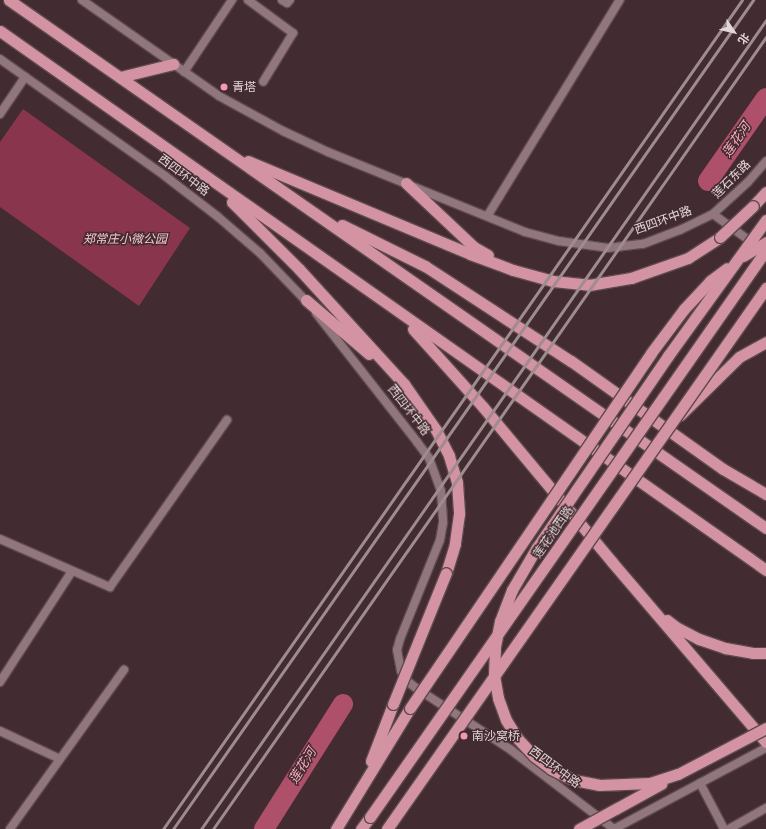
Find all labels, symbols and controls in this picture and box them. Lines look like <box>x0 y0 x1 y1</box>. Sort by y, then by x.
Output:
north arrow <box>714 12 754 52</box>
text: 北 <box>735 30 753 47</box>
place label: 青塔 <box>232 80 256 94</box>
marker: 青塔 <box>219 82 229 92</box>
water label: 莲花河 <box>719 120 755 160</box>
street label: 西四环中路 <box>156 151 212 199</box>
street label: 莲石东路 <box>709 157 753 201</box>
street label: 西四环中路 <box>632 203 694 237</box>
park label: 郑常庄小微公园 <box>83 232 167 246</box>
street label: 西四环中路 <box>385 382 433 438</box>
street label: 莲花池西路 <box>530 503 576 561</box>
place label: 南沙窝桥 <box>472 729 520 743</box>
marker: 南沙窝桥 <box>459 731 469 741</box>
street label: 西四环中路 <box>527 743 583 791</box>
water label: 莲花河 <box>286 745 320 787</box>

